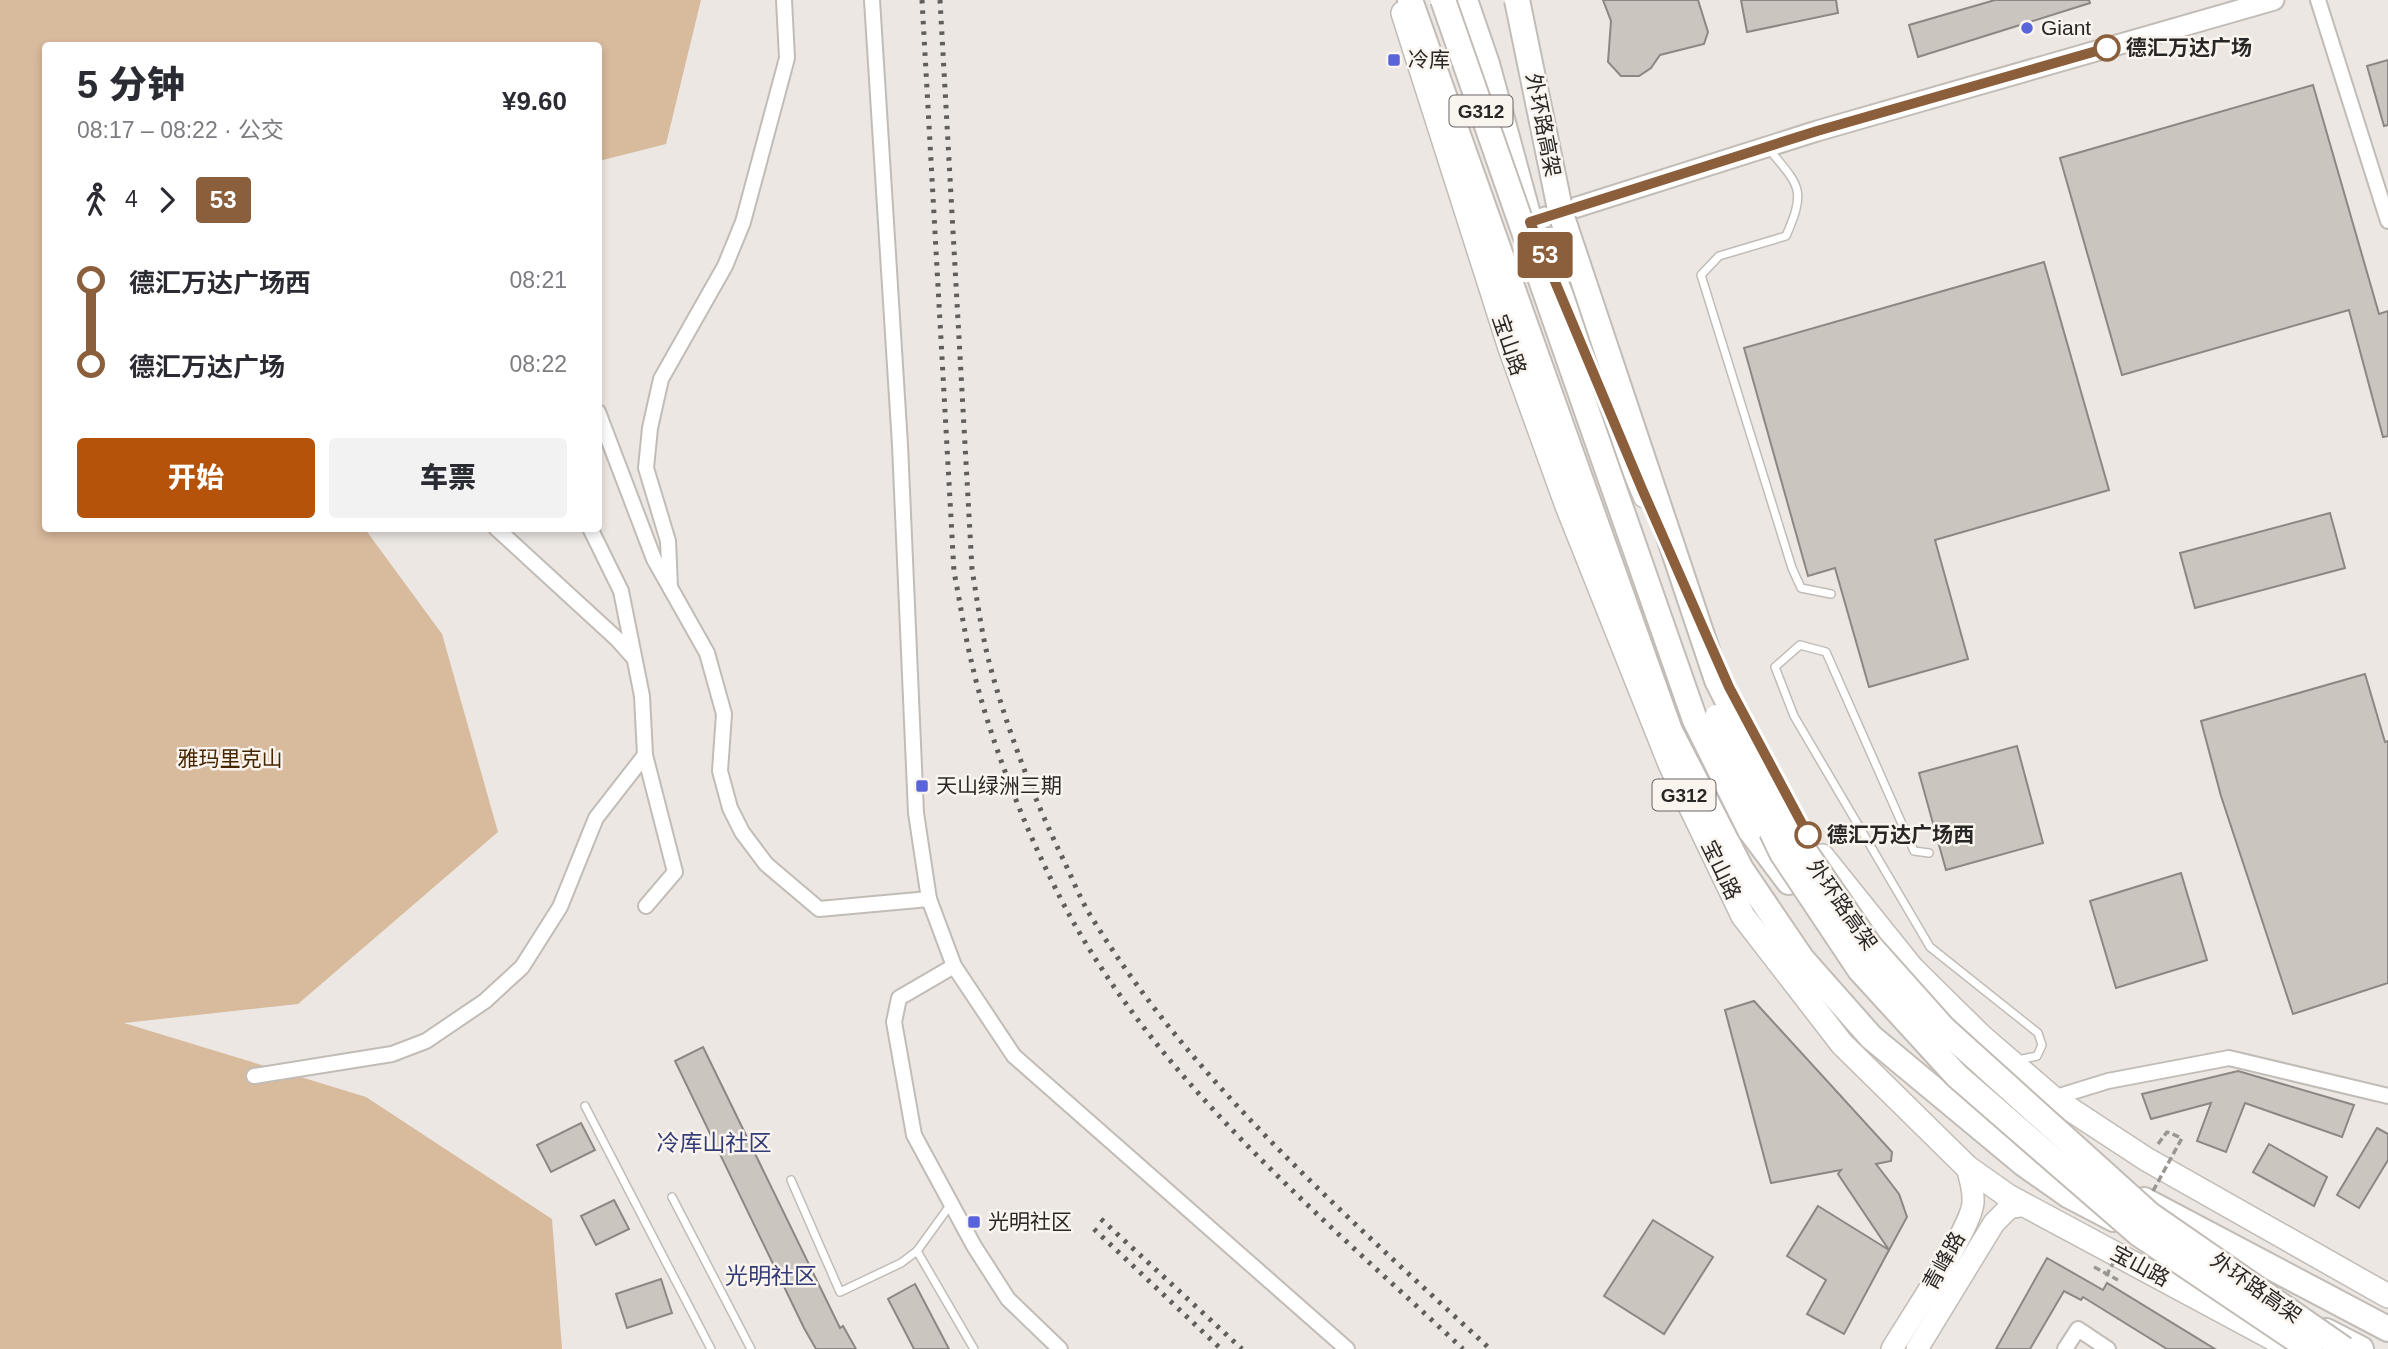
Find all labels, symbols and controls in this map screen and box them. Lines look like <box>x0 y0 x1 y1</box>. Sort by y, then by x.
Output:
place label: Giant <box>2041 16 2091 39</box>
marker: Giant <box>2019 20 2035 36</box>
marker: 德汇万达广场 <box>2094 35 2120 61</box>
place label: 德汇万达广场 <box>2126 36 2252 59</box>
place label: 冷库 <box>1408 48 1450 71</box>
marker: 冷库 <box>1386 52 1402 68</box>
text: 5 分钟 <box>77 64 185 106</box>
street label: 外环路高架 <box>1522 71 1565 179</box>
text: ¥9.60 <box>502 86 567 116</box>
road number: G312 <box>1450 96 1512 127</box>
text: 08:17 – 08:22 · 公交 <box>77 117 284 143</box>
icon: walk <box>77 181 115 219</box>
icon: forward <box>148 181 186 219</box>
text: 4 <box>125 186 138 212</box>
text: 53 <box>210 186 237 213</box>
line badge: 53 <box>1514 232 1576 278</box>
text: 53 <box>1532 241 1558 268</box>
text: 08:21 <box>509 267 567 293</box>
text: 德汇万达广场西 <box>129 268 311 298</box>
street label: 宝山路 <box>1488 311 1531 378</box>
text: 08:22 <box>509 351 567 377</box>
text: 德汇万达广场 <box>129 352 285 382</box>
button: 开始 <box>77 438 315 518</box>
button: 车票 <box>329 438 567 518</box>
park label: 雅玛里克山 <box>178 747 283 770</box>
place label: 天山绿洲三期 <box>936 774 1062 797</box>
marker: 天山绿洲三期 <box>914 778 930 794</box>
road number: G312 <box>1652 780 1716 810</box>
marker: 德汇万达广场西 <box>1795 822 1821 848</box>
place label: 德汇万达广场西 <box>1827 823 1974 846</box>
street label: 宝山路 <box>1697 836 1746 903</box>
street label: 外环路高架 <box>1803 855 1882 954</box>
district label: 冷库山社区 <box>657 1130 772 1156</box>
place label: 光明社区 <box>988 1210 1072 1233</box>
marker: 光明社区 <box>966 1214 982 1230</box>
street label: 青峰路 <box>1918 1228 1969 1294</box>
street label: 宝山路 <box>2107 1241 2173 1291</box>
street label: 外环路高架 <box>2207 1248 2306 1327</box>
district label: 光明社区 <box>725 1263 817 1289</box>

